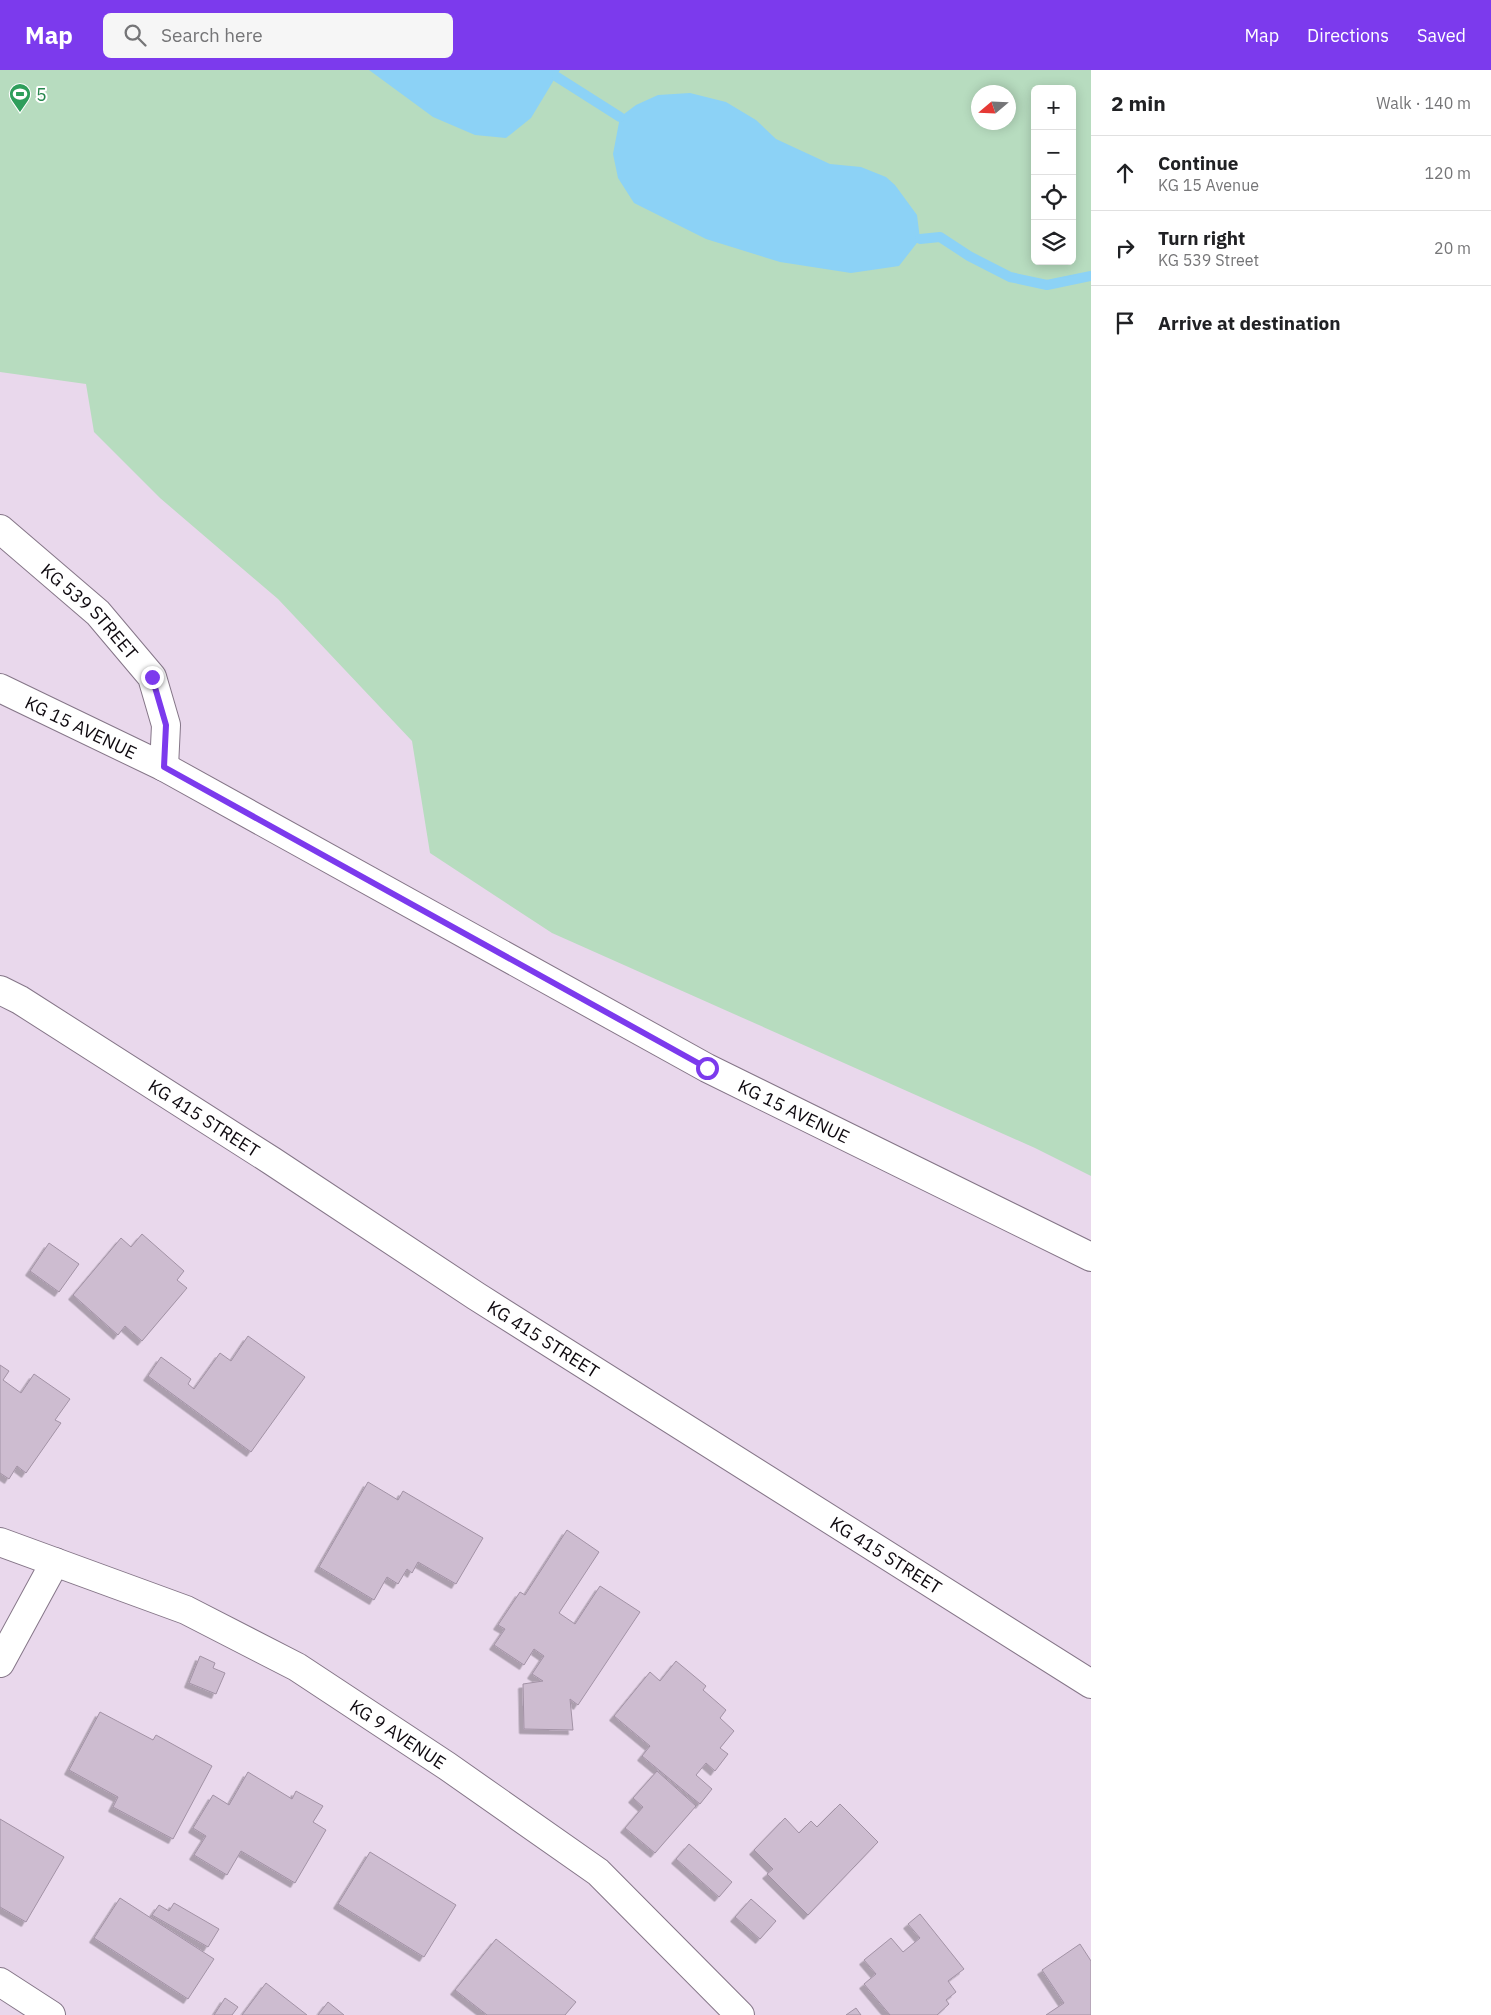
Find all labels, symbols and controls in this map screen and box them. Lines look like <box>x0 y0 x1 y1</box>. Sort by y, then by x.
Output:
search box <box>103 13 453 58</box>
text: Map <box>25 19 73 51</box>
icon: search <box>121 21 149 49</box>
text: Search here <box>161 23 263 47</box>
text: Map <box>1244 24 1279 47</box>
text: Directions <box>1307 24 1389 47</box>
text: Saved <box>1417 24 1466 47</box>
sports icon: 5 <box>8 82 32 113</box>
place label: 5 <box>36 83 47 106</box>
north arrow <box>971 85 1016 130</box>
map controls <box>1031 85 1076 265</box>
button: + <box>1031 85 1076 130</box>
text: 2 min <box>1111 89 1166 117</box>
text: Walk · 140 m <box>1376 93 1471 113</box>
button: − <box>1031 130 1076 175</box>
text: Continue <box>1158 151 1238 175</box>
icon: ahead <box>1111 159 1139 187</box>
text: 120 m <box>1424 163 1471 183</box>
button: locate <box>1031 175 1076 220</box>
text: KG 15 Avenue <box>1158 175 1259 195</box>
button: layers <box>1031 220 1076 265</box>
text: Turn right <box>1158 226 1245 250</box>
icon: right <box>1111 234 1139 262</box>
text: 20 m <box>1434 238 1471 258</box>
text: KG 539 Street <box>1158 250 1259 270</box>
icon: arrive <box>1111 309 1139 337</box>
text: Arrive at destination <box>1158 311 1341 335</box>
street label: KG 539 STREET <box>37 558 143 664</box>
route end <box>141 666 164 689</box>
street label: KG 15 AVENUE <box>21 690 141 764</box>
route start <box>696 1057 719 1080</box>
street label: KG 415 STREET <box>144 1074 264 1162</box>
street label: KG 15 AVENUE <box>735 1074 854 1148</box>
street label: KG 415 STREET <box>483 1295 604 1382</box>
street label: KG 415 STREET <box>826 1511 946 1599</box>
street label: KG 9 AVENUE <box>346 1694 451 1774</box>

